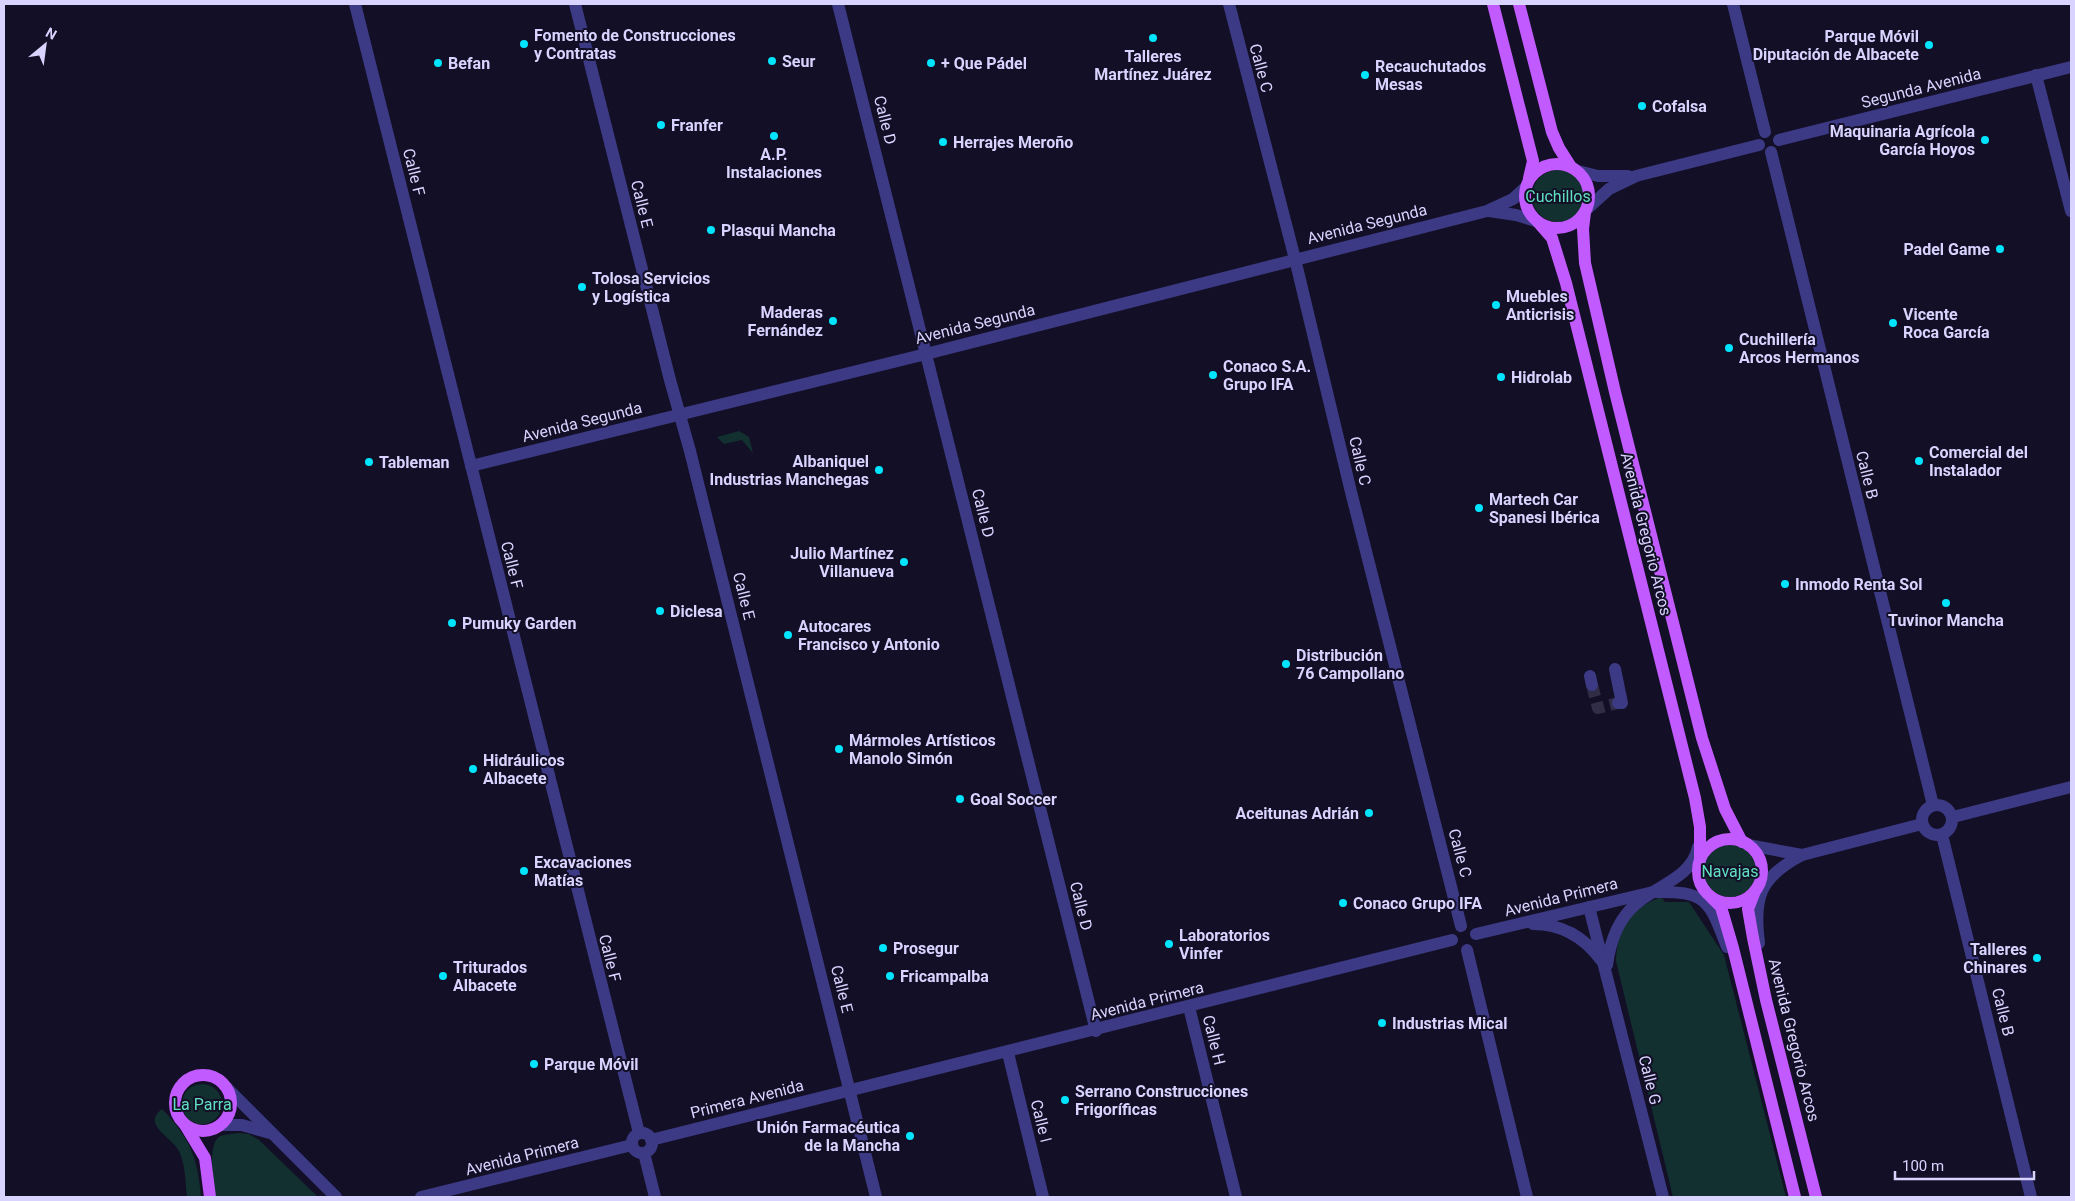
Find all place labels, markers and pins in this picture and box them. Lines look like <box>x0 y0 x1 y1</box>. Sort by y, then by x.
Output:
place label: Fomento de Construcciones y Contratas <box>534 26 736 63</box>
place label: Parque Móvil Diputación de Albacete <box>1753 27 1919 64</box>
marker: Talleres Martínez Juárez <box>1147 32 1159 44</box>
marker: Fomento de Construcciones y Contratas <box>518 38 530 50</box>
marker: Parque Móvil Diputación de Albacete <box>1923 39 1935 51</box>
place label: Talleres Martínez Juárez <box>1094 47 1212 84</box>
place label: Seur <box>782 52 815 71</box>
place label: Befan <box>448 54 490 73</box>
place label: + Que Pádel <box>941 54 1027 73</box>
marker: Seur <box>766 55 778 67</box>
marker: Befan <box>432 57 444 69</box>
marker: + Que Pádel <box>925 57 937 69</box>
place label: Recauchutados Mesas <box>1375 57 1486 94</box>
marker: Recauchutados Mesas <box>1359 69 1371 81</box>
place label: Cofalsa <box>1652 97 1707 116</box>
marker: Cofalsa <box>1636 100 1648 112</box>
place label: Franfer <box>671 116 723 135</box>
marker: Franfer <box>655 119 667 131</box>
place label: Maquinaria Agrícola García Hoyos <box>1830 122 1975 159</box>
marker: A.P. Instalaciones <box>768 130 780 142</box>
place label: Herrajes Meroño <box>953 133 1073 152</box>
marker: Maquinaria Agrícola García Hoyos <box>1979 134 1991 146</box>
marker: Herrajes Meroño <box>937 136 949 148</box>
place label: A.P. Instalaciones <box>726 145 822 182</box>
place label: Plasqui Mancha <box>721 221 836 240</box>
marker: Plasqui Mancha <box>705 224 717 236</box>
place label: Padel Game <box>1903 240 1990 259</box>
marker: Padel Game <box>1994 243 2006 255</box>
place label: Tolosa Servicios y Logística <box>592 269 710 306</box>
marker: Tolosa Servicios y Logística <box>576 281 588 293</box>
place label: Muebles Anticrisis <box>1506 287 1574 324</box>
marker: Muebles Anticrisis <box>1490 299 1502 311</box>
place label: Maderas Fernández <box>748 303 823 340</box>
place label: Vicente Roca García <box>1903 305 1990 342</box>
marker: Maderas Fernández <box>827 315 839 327</box>
marker: Vicente Roca García <box>1887 317 1899 329</box>
place label: Cuchillería Arcos Hermanos <box>1739 330 1859 367</box>
marker: Cuchillería Arcos Hermanos <box>1723 342 1735 354</box>
place label: Conaco S.A. Grupo IFA <box>1223 357 1311 394</box>
place label: Hidrolab <box>1511 368 1572 387</box>
marker: Conaco S.A. Grupo IFA <box>1207 369 1219 381</box>
marker: Hidrolab <box>1495 371 1507 383</box>
place label: Comercial del Instalador <box>1929 443 2028 480</box>
place label: Albaniquel Industrias Manchegas <box>710 452 869 489</box>
place label: Tableman <box>379 453 450 472</box>
marker: Comercial del Instalador <box>1913 455 1925 467</box>
marker: Tableman <box>363 456 375 468</box>
marker: Albaniquel Industrias Manchegas <box>873 464 885 476</box>
place label: Martech Car Spanesi Ibérica <box>1489 490 1600 527</box>
marker: Martech Car Spanesi Ibérica <box>1473 502 1485 514</box>
place label: Julio Martínez Villanueva <box>790 544 894 581</box>
marker: Julio Martínez Villanueva <box>898 556 910 568</box>
place label: Inmodo Renta Sol <box>1795 575 1922 594</box>
marker: Inmodo Renta Sol <box>1779 578 1791 590</box>
marker: Tuvinor Mancha <box>1940 597 1952 609</box>
place label: Diclesa <box>670 602 723 621</box>
marker: Diclesa <box>654 605 666 617</box>
place label: Tuvinor Mancha <box>1888 611 2004 630</box>
place label: Pumuky Garden <box>462 614 577 633</box>
marker: Pumuky Garden <box>446 617 458 629</box>
place label: Autocares Francisco y Antonio <box>798 617 940 654</box>
marker: Autocares Francisco y Antonio <box>782 629 794 641</box>
place label: Distribución 76 Campollano <box>1296 646 1404 683</box>
marker: Distribución 76 Campollano <box>1280 658 1292 670</box>
place label: Mármoles Artísticos Manolo Simón <box>849 731 996 768</box>
marker: Mármoles Artísticos Manolo Simón <box>833 743 845 755</box>
place label: Hidráulicos Albacete <box>483 751 565 788</box>
marker: Hidráulicos Albacete <box>467 763 479 775</box>
place label: Goal Soccer <box>970 790 1057 809</box>
marker: Goal Soccer <box>954 793 966 805</box>
place label: Aceitunas Adrián <box>1236 804 1359 823</box>
marker: Aceitunas Adrián <box>1363 807 1375 819</box>
place label: Excavaciones Matías <box>534 853 632 890</box>
marker: Excavaciones Matías <box>518 865 530 877</box>
place label: Conaco Grupo IFA <box>1353 894 1482 913</box>
marker: Conaco Grupo IFA <box>1337 897 1349 909</box>
place label: Laboratorios Vinfer <box>1179 926 1270 963</box>
marker: Laboratorios Vinfer <box>1163 938 1175 950</box>
place label: Prosegur <box>893 939 959 958</box>
place label: Talleres Chinares <box>1963 940 2027 977</box>
marker: Prosegur <box>877 942 889 954</box>
marker: Talleres Chinares <box>2031 952 2043 964</box>
place label: Triturados Albacete <box>453 958 527 995</box>
place label: Fricampalba <box>900 967 989 986</box>
marker: Triturados Albacete <box>437 970 449 982</box>
marker: Fricampalba <box>884 970 896 982</box>
place label: Industrias Mical <box>1392 1014 1507 1033</box>
marker: Industrias Mical <box>1376 1017 1388 1029</box>
place label: Parque Móvil <box>544 1055 639 1074</box>
marker: Parque Móvil <box>528 1058 540 1070</box>
place label: Serrano Construcciones Frigoríficas <box>1075 1082 1248 1119</box>
marker: Serrano Construcciones Frigoríficas <box>1059 1094 1071 1106</box>
place label: Unión Farmacéutica de la Mancha <box>756 1118 900 1155</box>
marker: Unión Farmacéutica de la Mancha <box>904 1130 916 1142</box>

